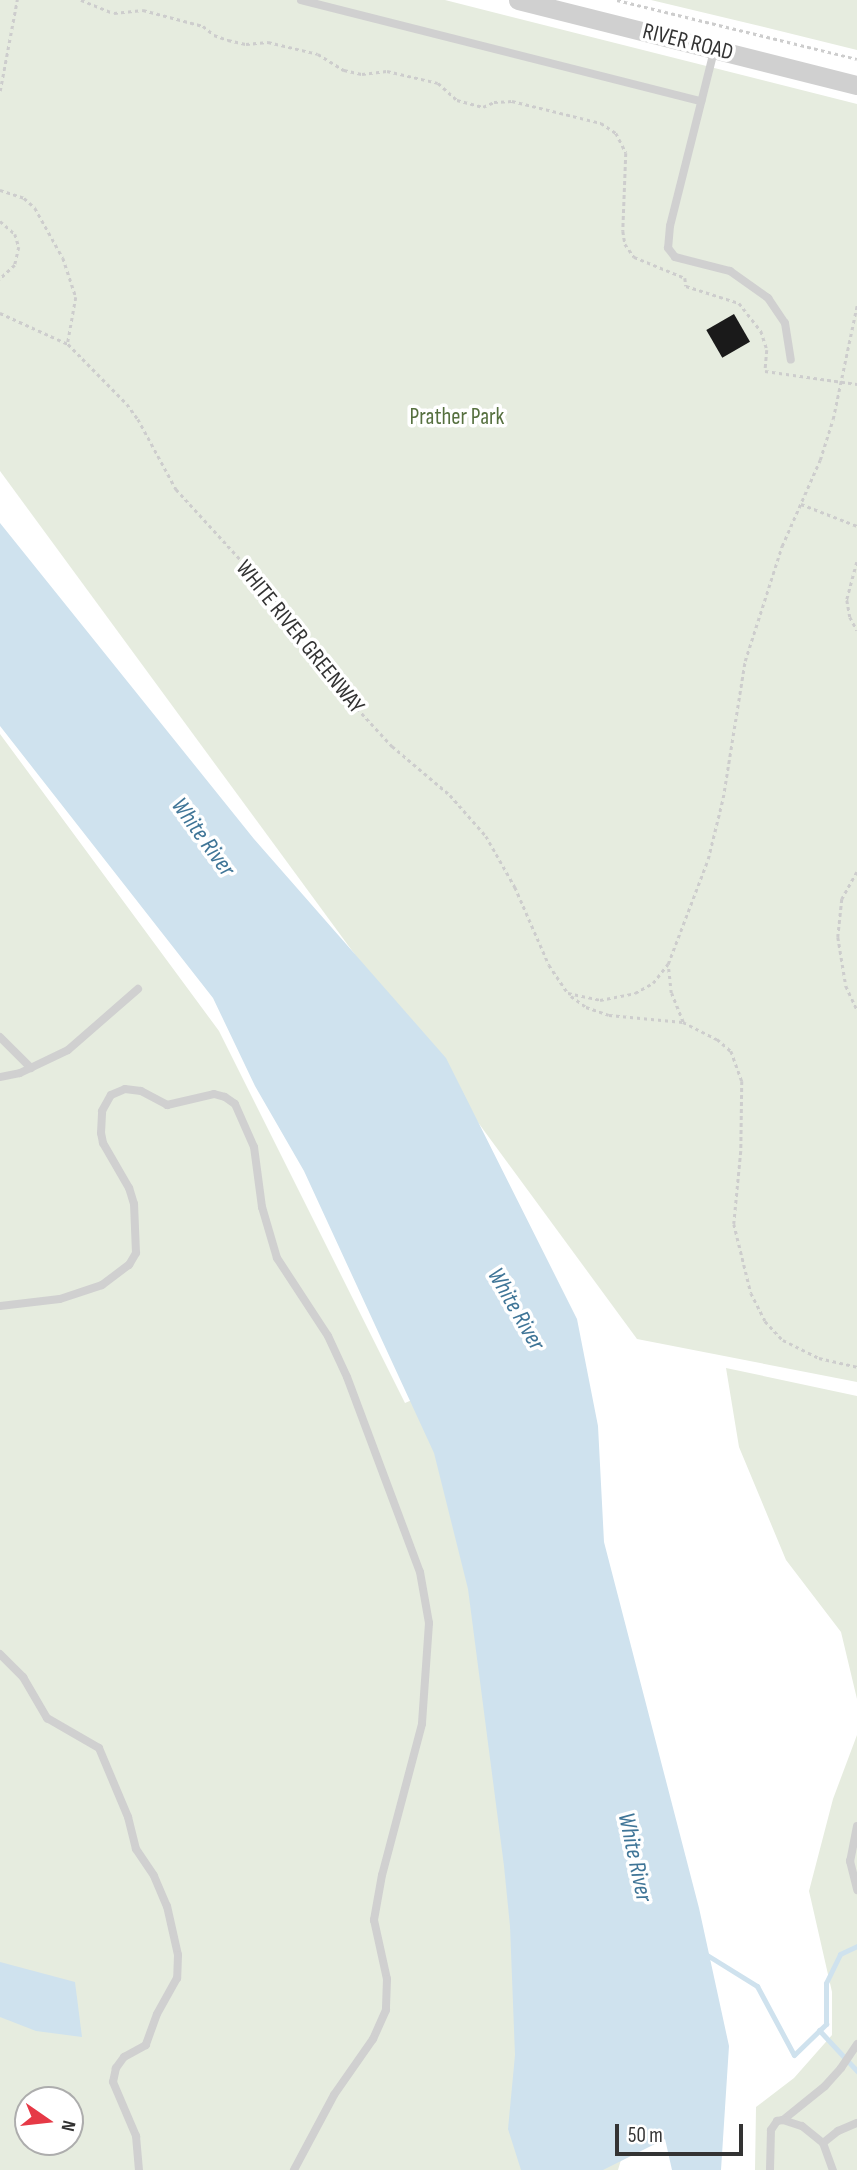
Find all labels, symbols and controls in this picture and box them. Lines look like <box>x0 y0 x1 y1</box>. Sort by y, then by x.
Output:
street label: RIVER ROAD <box>640 17 736 67</box>
park label: Prather Park <box>410 403 504 431</box>
street label: WHITE RIVER GREENWAY <box>230 555 370 719</box>
water label: White River <box>165 792 241 882</box>
water label: White River <box>481 1263 551 1355</box>
water label: White River <box>612 1810 658 1904</box>
north arrow <box>14 2086 84 2156</box>
scale bar <box>619 2110 747 2154</box>
text: N <box>56 2118 80 2133</box>
text: 50 m <box>628 2123 663 2148</box>

